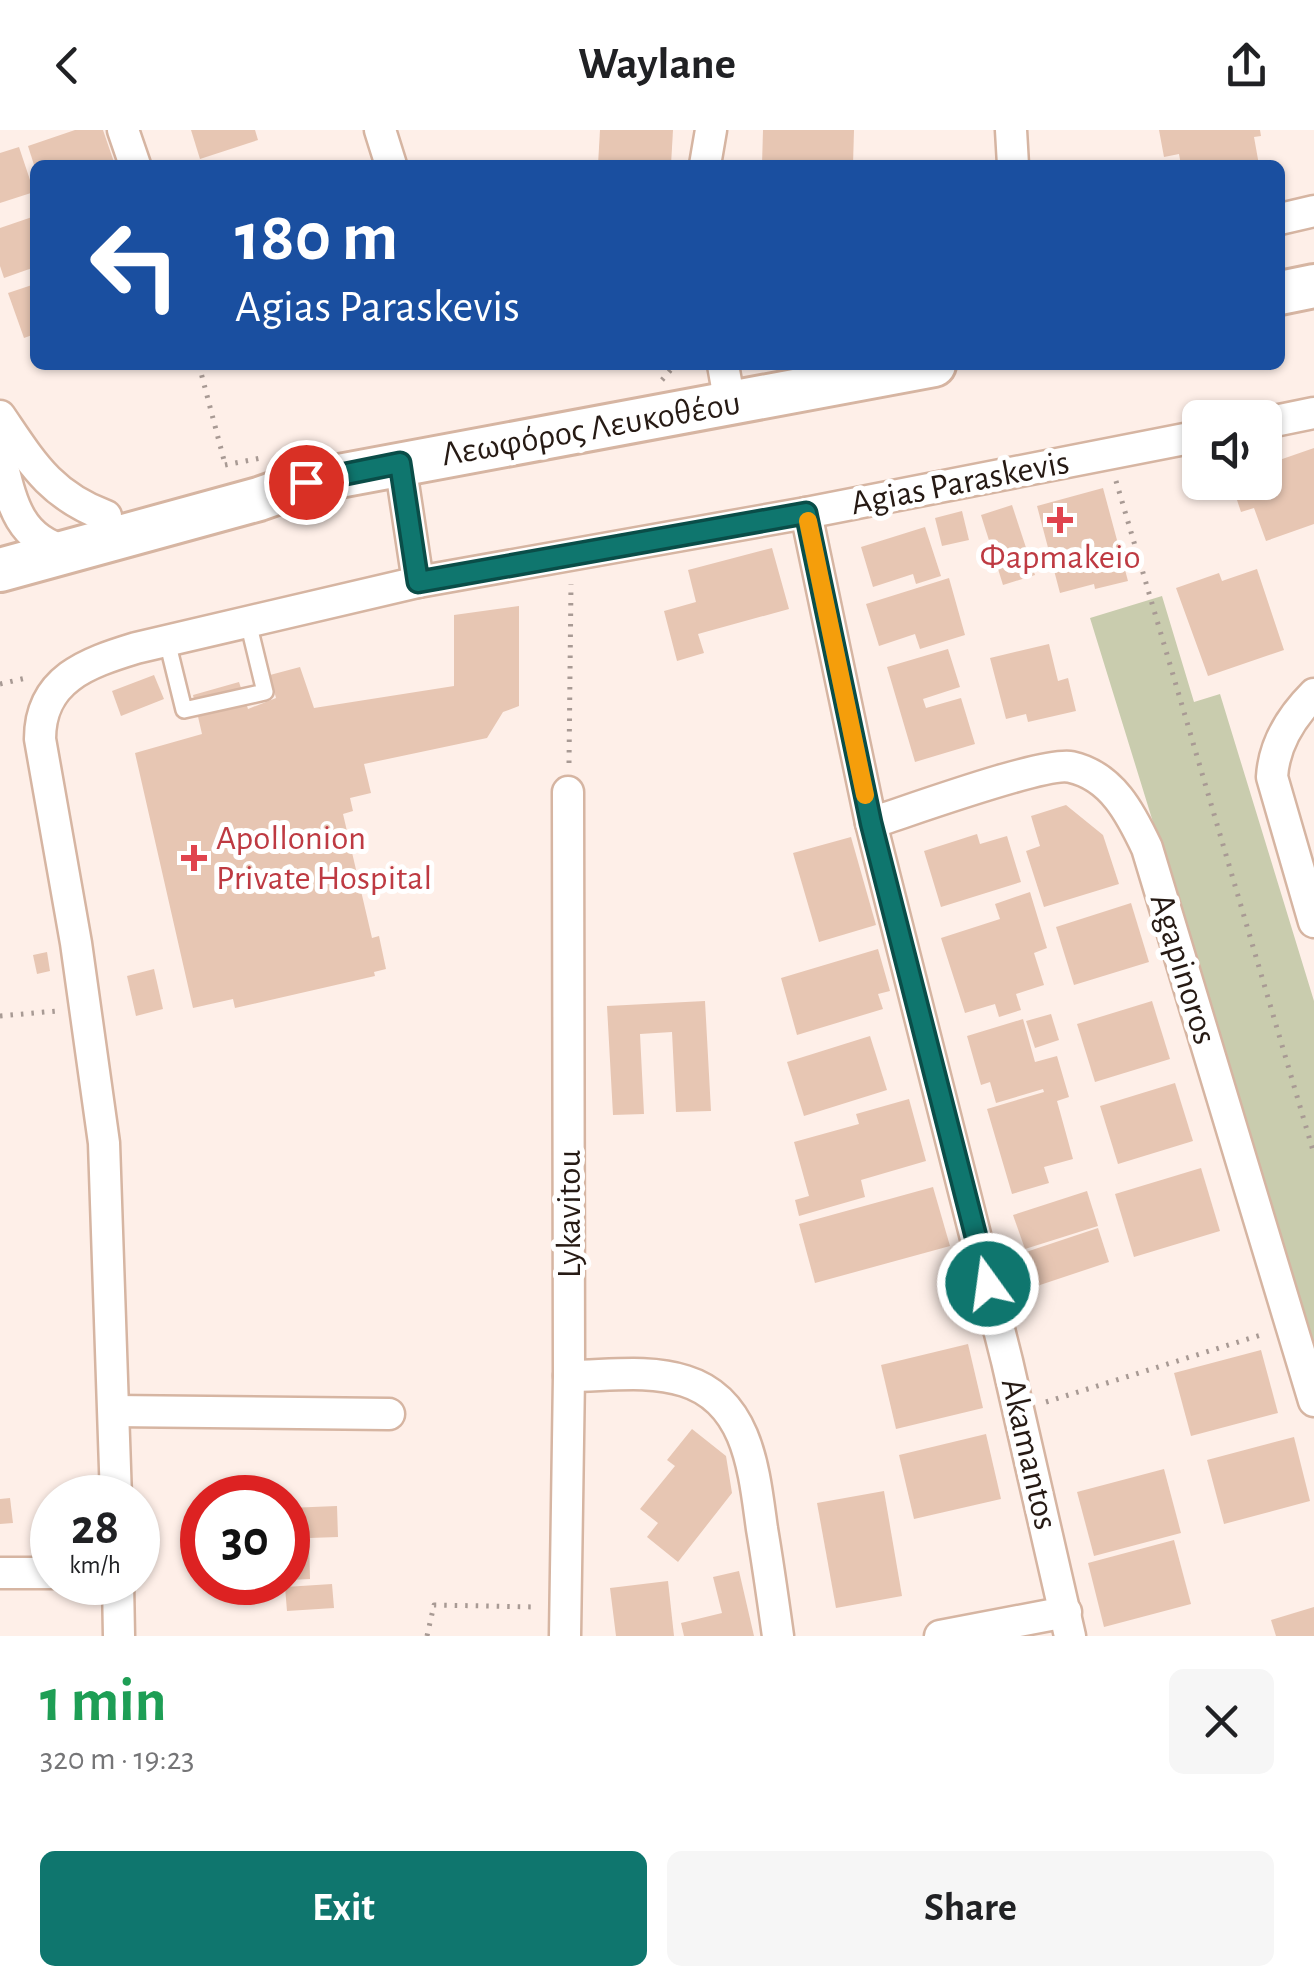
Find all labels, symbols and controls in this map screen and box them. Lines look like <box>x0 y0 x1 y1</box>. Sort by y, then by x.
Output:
icon: back <box>40 38 95 93</box>
icon: share <box>1219 38 1274 93</box>
text: Waylane <box>578 42 736 87</box>
icon: left <box>70 200 200 330</box>
text: 180 m <box>235 203 398 273</box>
text: Agias Paraskevis <box>235 285 520 330</box>
street label: Λεωφόρος Λευκοθέου <box>439 385 743 473</box>
map controls <box>1182 400 1282 500</box>
button: sound <box>1182 400 1282 500</box>
pin <box>264 440 349 525</box>
street label: Agias Paraskevis <box>848 445 1072 521</box>
icon: arrive <box>279 455 334 510</box>
marker: Φapmakeio <box>1049 509 1071 531</box>
place label: Φapmakeio <box>979 540 1141 575</box>
place label: Apollonion Private Hospital <box>216 821 432 896</box>
marker: Apollonion Private Hospital <box>181 845 207 871</box>
street label: Agapinoros <box>1144 889 1222 1049</box>
street label: Lykavitou <box>552 1150 587 1278</box>
position arrow <box>936 1232 1040 1336</box>
street label: Akamantos <box>995 1375 1063 1533</box>
speed limit sign: 30 <box>180 1475 310 1605</box>
text: 28 <box>71 1503 119 1553</box>
text: km/h <box>69 1553 121 1578</box>
button: close <box>1169 1669 1274 1774</box>
text: 1 min <box>40 1672 166 1732</box>
text: 320 m · 19:23 <box>40 1743 195 1775</box>
button: Exit <box>40 1851 647 1966</box>
button: Share <box>667 1851 1274 1966</box>

